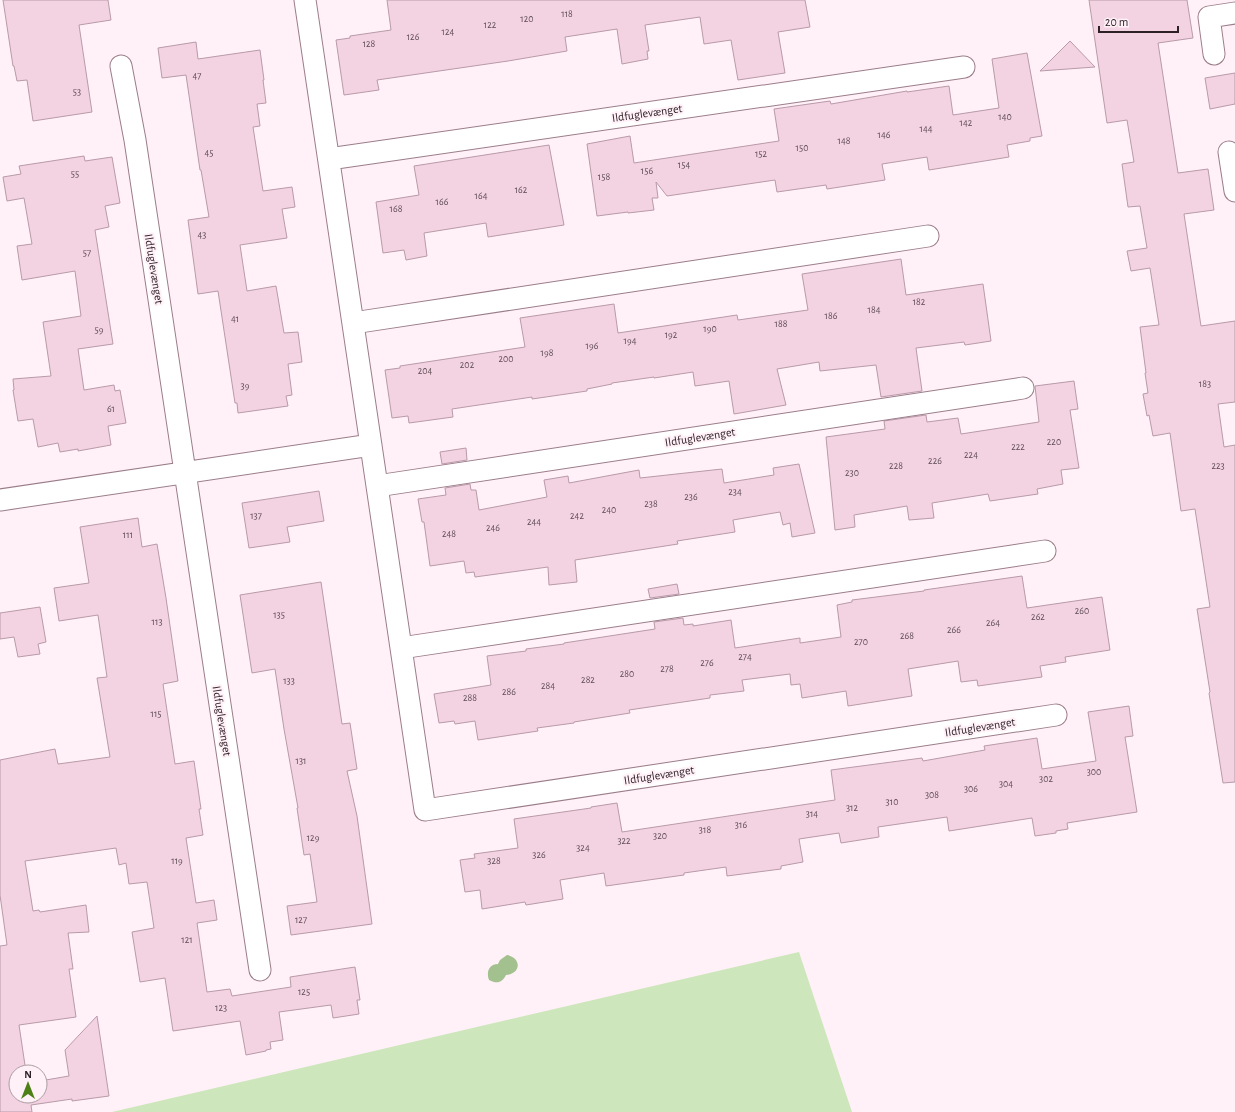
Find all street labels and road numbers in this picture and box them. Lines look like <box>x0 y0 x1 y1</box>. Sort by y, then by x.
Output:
street label: Ildfuglevænget <box>611 102 683 124</box>
street label: Ildfuglevænget <box>143 233 165 305</box>
street label: Ildfuglevænget <box>664 426 736 448</box>
street label: Ildfuglevænget <box>211 685 233 757</box>
street label: Ildfuglevænget <box>944 716 1016 738</box>
street label: Ildfuglevænget <box>623 764 695 786</box>

